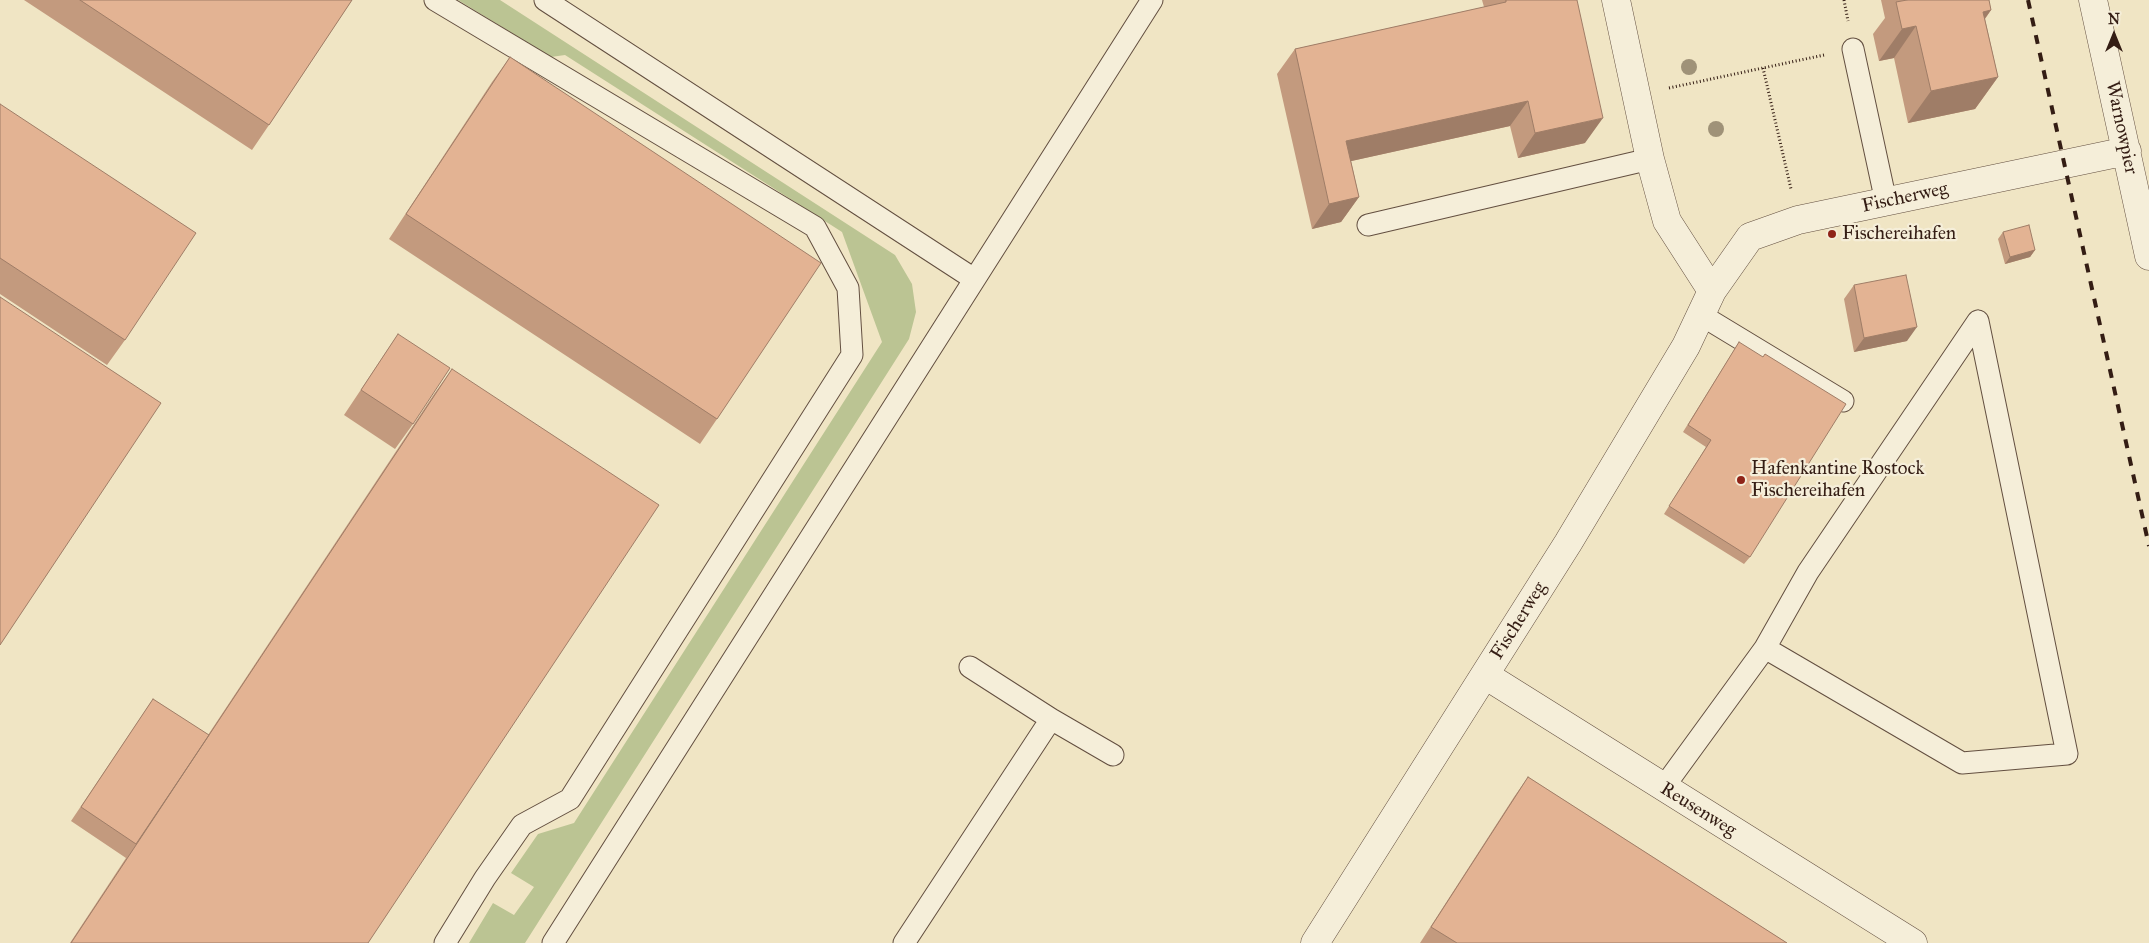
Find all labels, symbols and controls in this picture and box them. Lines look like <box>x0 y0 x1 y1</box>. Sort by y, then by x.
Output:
north arrow <box>2089 10 2139 60</box>
text: N <box>2108 11 2120 28</box>
street label: Warnowpier <box>2100 79 2142 177</box>
street label: Fischerweg <box>1860 178 1950 218</box>
place label: Fischereihafen <box>1842 223 1956 245</box>
marker: Fischereihafen <box>1826 228 1838 240</box>
place label: Hafenkantine Rostock Fischereihafen <box>1751 458 1924 502</box>
marker: Hafenkantine Rostock Fischereihafen <box>1735 474 1747 486</box>
street label: Fischerweg <box>1486 578 1552 664</box>
street label: Reusenweg <box>1656 778 1740 842</box>

